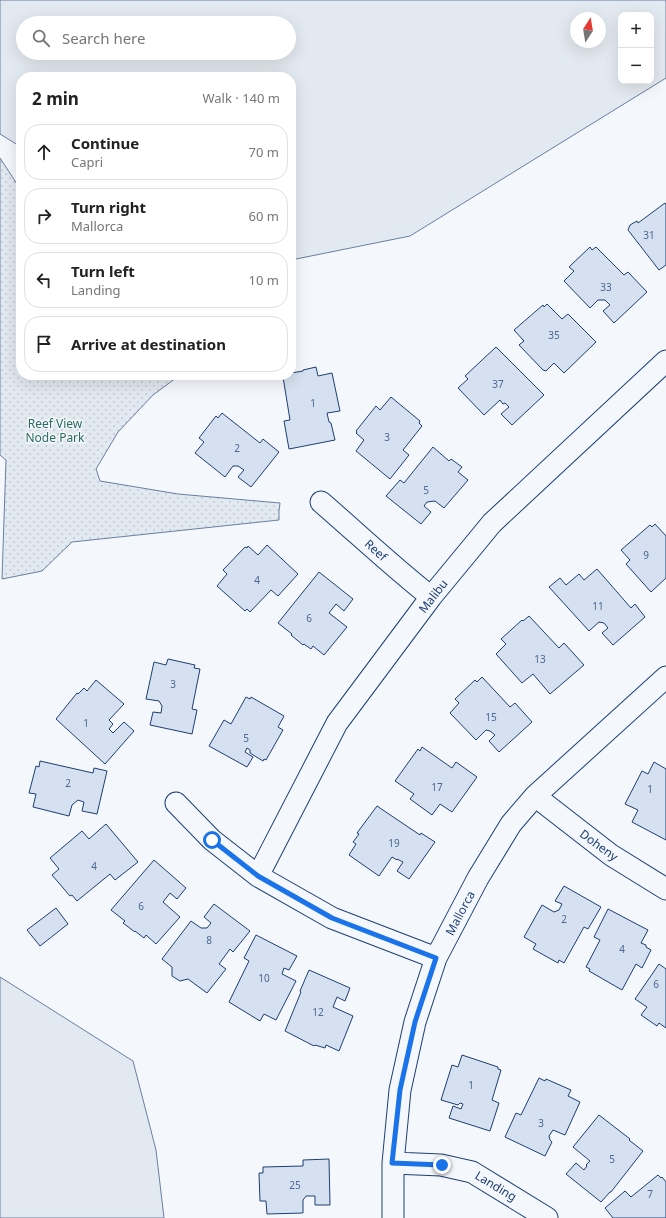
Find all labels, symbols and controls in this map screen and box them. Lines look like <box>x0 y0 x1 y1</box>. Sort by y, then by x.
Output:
north arrow <box>570 12 606 48</box>
map controls <box>618 12 654 84</box>
button: + <box>618 12 654 48</box>
search box <box>16 16 296 60</box>
icon: search <box>30 27 52 49</box>
text: Search here <box>62 28 145 48</box>
button: − <box>618 48 654 84</box>
text: 2 min <box>32 87 79 110</box>
text: Walk · 140 m <box>202 89 280 107</box>
text: Continue <box>71 133 139 153</box>
icon: ahead <box>33 141 55 163</box>
text: 70 m <box>249 143 279 161</box>
text: Capri <box>71 153 103 171</box>
text: Turn right <box>71 197 146 217</box>
icon: right <box>33 205 55 227</box>
text: 60 m <box>249 207 279 225</box>
text: Mallorca <box>71 217 123 235</box>
house number: 31 <box>643 228 655 242</box>
text: Turn left <box>71 261 135 281</box>
icon: left <box>33 269 55 291</box>
text: 10 m <box>249 271 279 289</box>
house number: 33 <box>600 280 612 294</box>
text: Landing <box>71 281 121 299</box>
house number: 35 <box>548 328 560 342</box>
icon: arrive <box>33 333 55 355</box>
text: Arrive at destination <box>71 334 226 354</box>
house number: 37 <box>492 377 504 391</box>
house number: 1 <box>310 396 316 410</box>
park label: Reef View Node Park <box>25 415 85 446</box>
house number: 3 <box>384 430 390 444</box>
house number: 2 <box>234 441 240 455</box>
house number: 5 <box>423 483 429 497</box>
street label: Reef <box>361 535 392 565</box>
house number: 9 <box>643 548 649 562</box>
house number: 4 <box>254 573 260 587</box>
street label: Malibu <box>414 576 452 616</box>
house number: 11 <box>592 599 604 613</box>
house number: 6 <box>306 611 312 625</box>
house number: 13 <box>534 652 546 666</box>
house number: 3 <box>170 677 176 691</box>
house number: 15 <box>485 710 497 724</box>
house number: 1 <box>83 716 89 730</box>
house number: 5 <box>243 731 249 745</box>
house number: 2 <box>65 776 71 790</box>
house number: 17 <box>431 780 443 794</box>
house number: 1 <box>647 782 653 796</box>
street label: Doheny <box>576 825 622 865</box>
route start <box>203 831 221 849</box>
house number: 19 <box>388 836 400 850</box>
house number: 4 <box>91 859 97 873</box>
street label: Mallorca <box>441 888 479 938</box>
house number: 6 <box>138 899 144 913</box>
house number: 2 <box>561 912 567 926</box>
house number: 8 <box>206 933 212 947</box>
house number: 4 <box>619 942 625 956</box>
house number: 10 <box>258 971 270 985</box>
house number: 6 <box>653 977 659 991</box>
house number: 12 <box>312 1005 324 1019</box>
house number: 1 <box>468 1078 474 1092</box>
house number: 3 <box>538 1116 544 1130</box>
house number: 5 <box>609 1152 615 1166</box>
route end <box>433 1156 451 1174</box>
street label: Landing <box>472 1167 520 1205</box>
house number: 25 <box>289 1178 301 1192</box>
house number: 7 <box>647 1187 653 1201</box>

